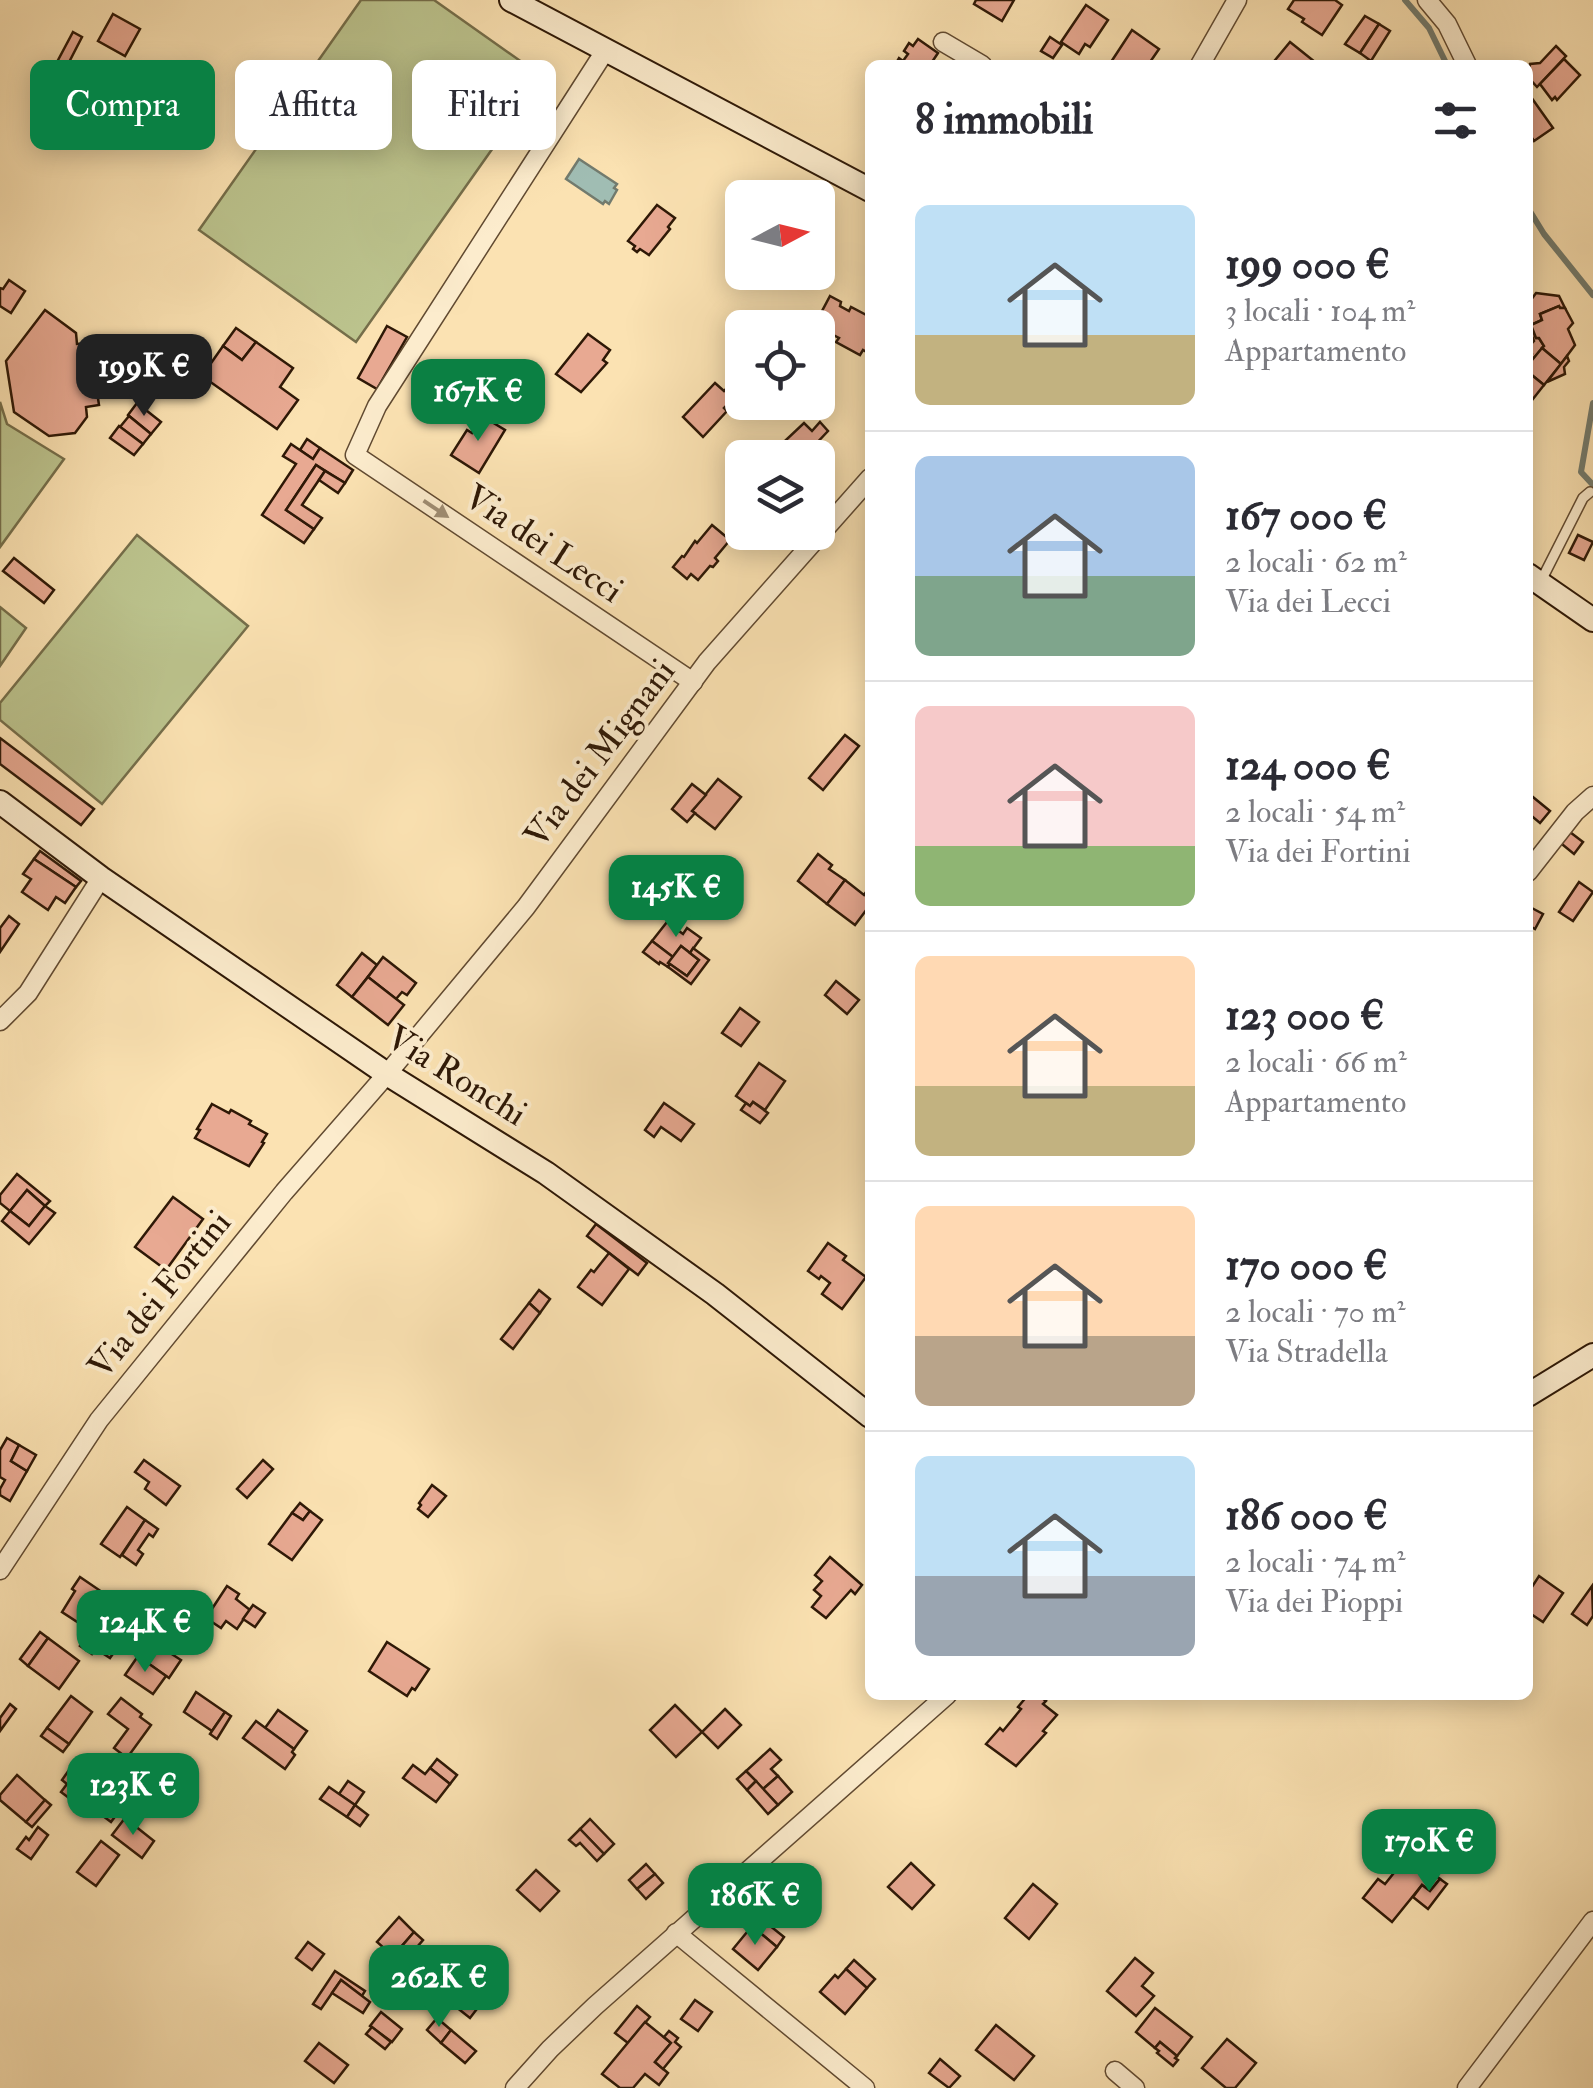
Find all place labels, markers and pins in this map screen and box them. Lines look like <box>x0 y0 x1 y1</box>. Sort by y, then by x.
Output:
pin: 199K € <box>63 334 225 419</box>
pin: 167K € <box>397 359 559 444</box>
pin: 145K € <box>595 855 757 940</box>
pin: 124K € <box>64 1590 226 1675</box>
pin: 123K € <box>52 1753 214 1838</box>
pin: 170K € <box>1348 1809 1510 1894</box>
pin: 186K € <box>674 1863 836 1948</box>
pin: 262K € <box>358 1945 520 2030</box>

